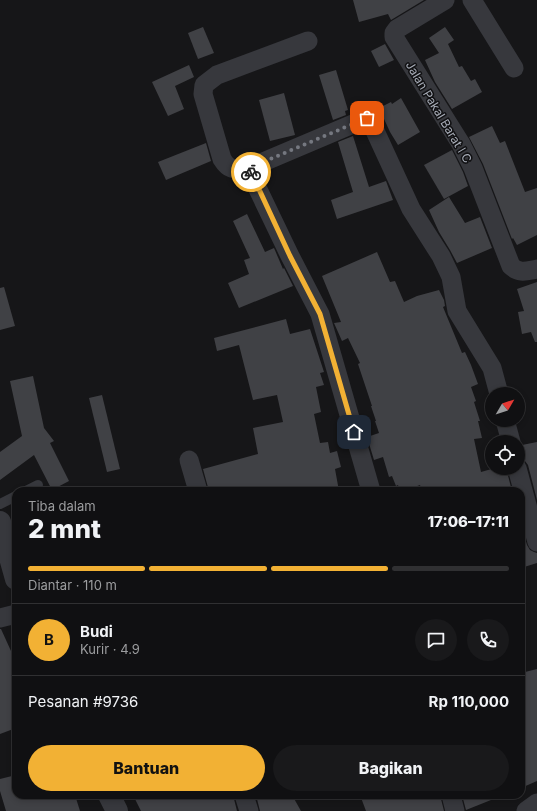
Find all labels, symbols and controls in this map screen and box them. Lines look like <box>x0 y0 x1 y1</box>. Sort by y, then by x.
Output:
street label: Jalan Pakal Barat I C <box>403 58 475 166</box>
pin <box>350 101 384 135</box>
icon: bag <box>356 107 378 129</box>
courier <box>231 152 271 192</box>
icon: bike <box>240 161 262 183</box>
north arrow <box>485 387 525 427</box>
map controls <box>485 387 525 475</box>
pin <box>337 415 371 449</box>
icon: home <box>343 421 365 443</box>
button: locate <box>485 435 525 475</box>
text: Tiba dalam <box>28 498 96 514</box>
text: 17:06–17:11 <box>428 512 509 531</box>
text: 2 mnt <box>28 513 101 544</box>
text: Diantar · 110 m <box>28 577 117 593</box>
button: chat <box>415 619 457 661</box>
button: phone <box>467 619 509 661</box>
text: Budi <box>80 622 113 641</box>
text: B <box>44 630 54 649</box>
text: Kurir · 4.9 <box>80 641 140 657</box>
text: Pesanan #9736 <box>28 692 138 711</box>
text: Rp 110,000 <box>429 692 509 711</box>
button: Bantuan <box>28 745 265 791</box>
button: Bagikan <box>273 745 509 791</box>

